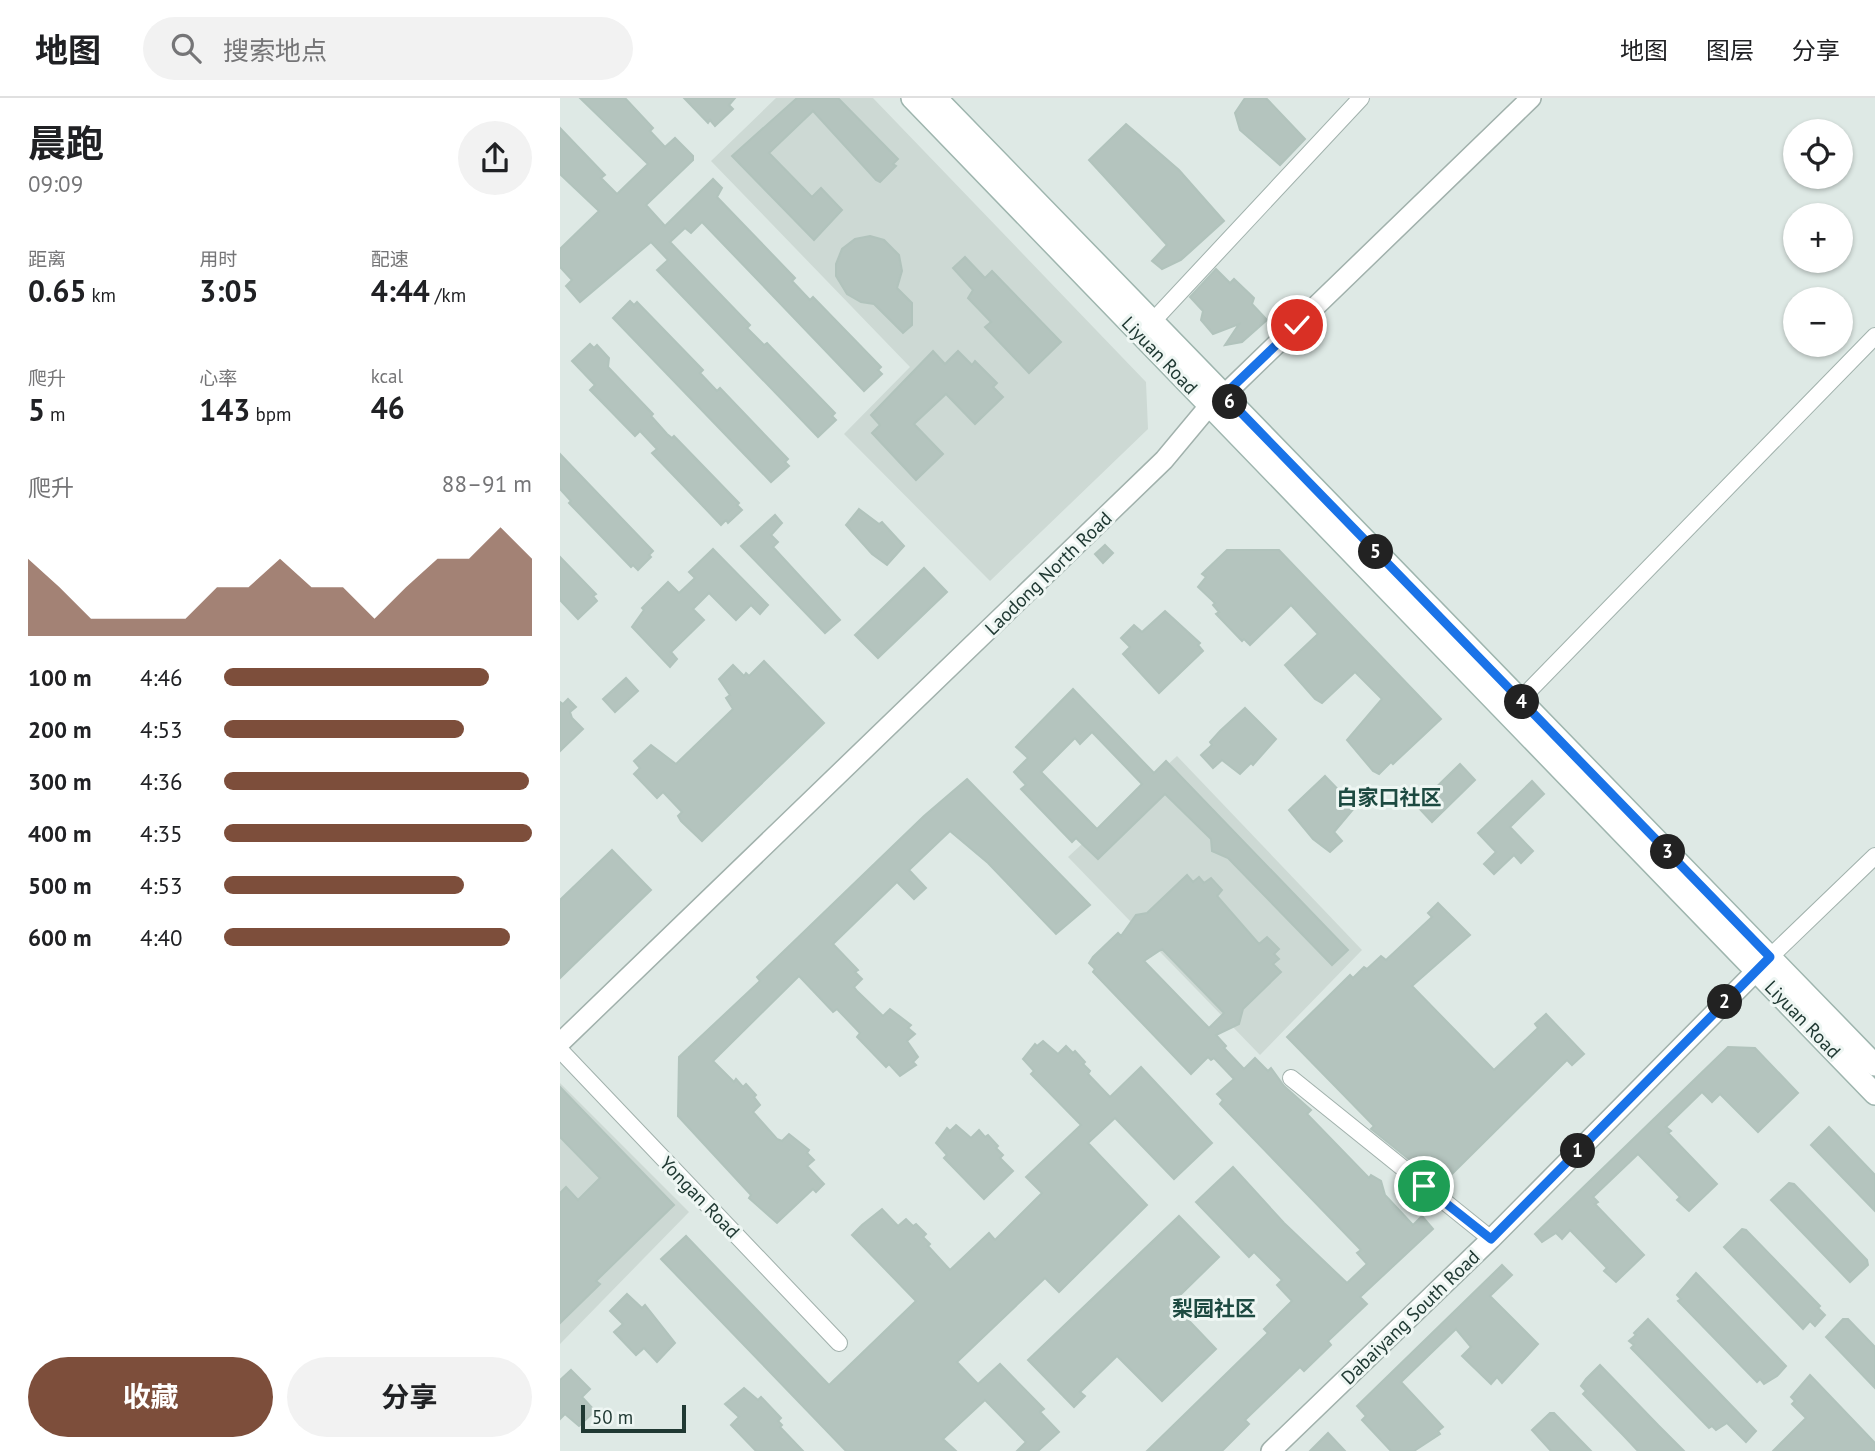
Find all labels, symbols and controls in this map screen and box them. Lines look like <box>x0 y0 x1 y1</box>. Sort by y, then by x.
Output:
search box <box>143 17 633 80</box>
text: 地图 <box>35 28 101 71</box>
icon: search <box>167 29 205 67</box>
text: 搜索地点 <box>223 34 327 67</box>
text: 地图 <box>1620 35 1668 66</box>
text: 图层 <box>1706 35 1754 66</box>
text: 分享 <box>1792 35 1840 66</box>
text: 晨跑 <box>28 118 104 167</box>
map controls <box>1783 119 1853 357</box>
button: locate <box>1783 119 1853 189</box>
button: share <box>458 121 532 195</box>
text: 09:09 <box>28 169 83 198</box>
button: + <box>1783 203 1853 273</box>
text: 距离 <box>28 247 66 271</box>
text: 用时 <box>199 247 237 271</box>
text: 配速 <box>371 247 409 271</box>
text: 0.65 <box>28 271 86 310</box>
text: 3:05 <box>199 271 258 310</box>
text: 4:44 <box>371 271 430 310</box>
text: km <box>86 283 116 307</box>
text: /km <box>430 283 466 307</box>
button: − <box>1783 287 1853 357</box>
pin <box>1267 295 1327 355</box>
icon: check <box>1278 306 1316 344</box>
street label: Liyuan Road <box>1117 311 1203 399</box>
text: kcal <box>371 364 403 388</box>
text: 爬升 <box>28 366 66 390</box>
text: 心率 <box>199 366 237 390</box>
pin: 6 <box>1212 384 1248 420</box>
text: 46 <box>371 388 405 427</box>
text: 6 <box>1224 389 1235 413</box>
text: 5 <box>28 390 45 429</box>
text: 143 <box>199 390 250 429</box>
text: m <box>45 402 66 426</box>
text: bpm <box>250 402 291 426</box>
text: 88–91 m <box>442 469 532 498</box>
text: 爬升 <box>28 473 74 502</box>
street label: Laodong North Road <box>980 506 1116 640</box>
pin: 5 <box>1358 534 1394 570</box>
text: 5 <box>1370 539 1381 563</box>
text: 100 m <box>28 663 91 692</box>
text: 4:46 <box>140 663 183 692</box>
pin: 4 <box>1504 684 1539 720</box>
text: 4 <box>1516 689 1527 713</box>
text: 200 m <box>28 715 91 744</box>
text: 4:53 <box>140 715 183 744</box>
text: 300 m <box>28 767 91 796</box>
text: 4:36 <box>140 767 183 796</box>
district label: 白家口社区 <box>1337 784 1442 811</box>
text: 400 m <box>28 819 91 848</box>
text: 4:35 <box>140 819 183 848</box>
pin: 3 <box>1650 834 1686 870</box>
text: 3 <box>1662 839 1673 863</box>
text: 500 m <box>28 871 91 900</box>
text: 4:53 <box>140 871 183 900</box>
text: 600 m <box>28 923 91 952</box>
text: 4:40 <box>140 923 183 952</box>
street label: Liyuan Road <box>1760 975 1846 1063</box>
pin: 2 <box>1708 984 1742 1020</box>
text: 2 <box>1719 989 1730 1013</box>
pin: 1 <box>1560 1134 1596 1168</box>
text: 1 <box>1572 1138 1583 1162</box>
street label: Yongan Road <box>655 1151 745 1243</box>
pin <box>1394 1156 1454 1216</box>
icon: arrive <box>1405 1167 1443 1205</box>
street label: Dabaiyang South Road <box>1336 1245 1484 1389</box>
district label: 梨园社区 <box>1172 1295 1256 1322</box>
button: 收藏 <box>28 1357 273 1437</box>
button: 分享 <box>287 1357 532 1437</box>
scale bar <box>581 1402 686 1434</box>
text: 50 m <box>592 1405 633 1429</box>

